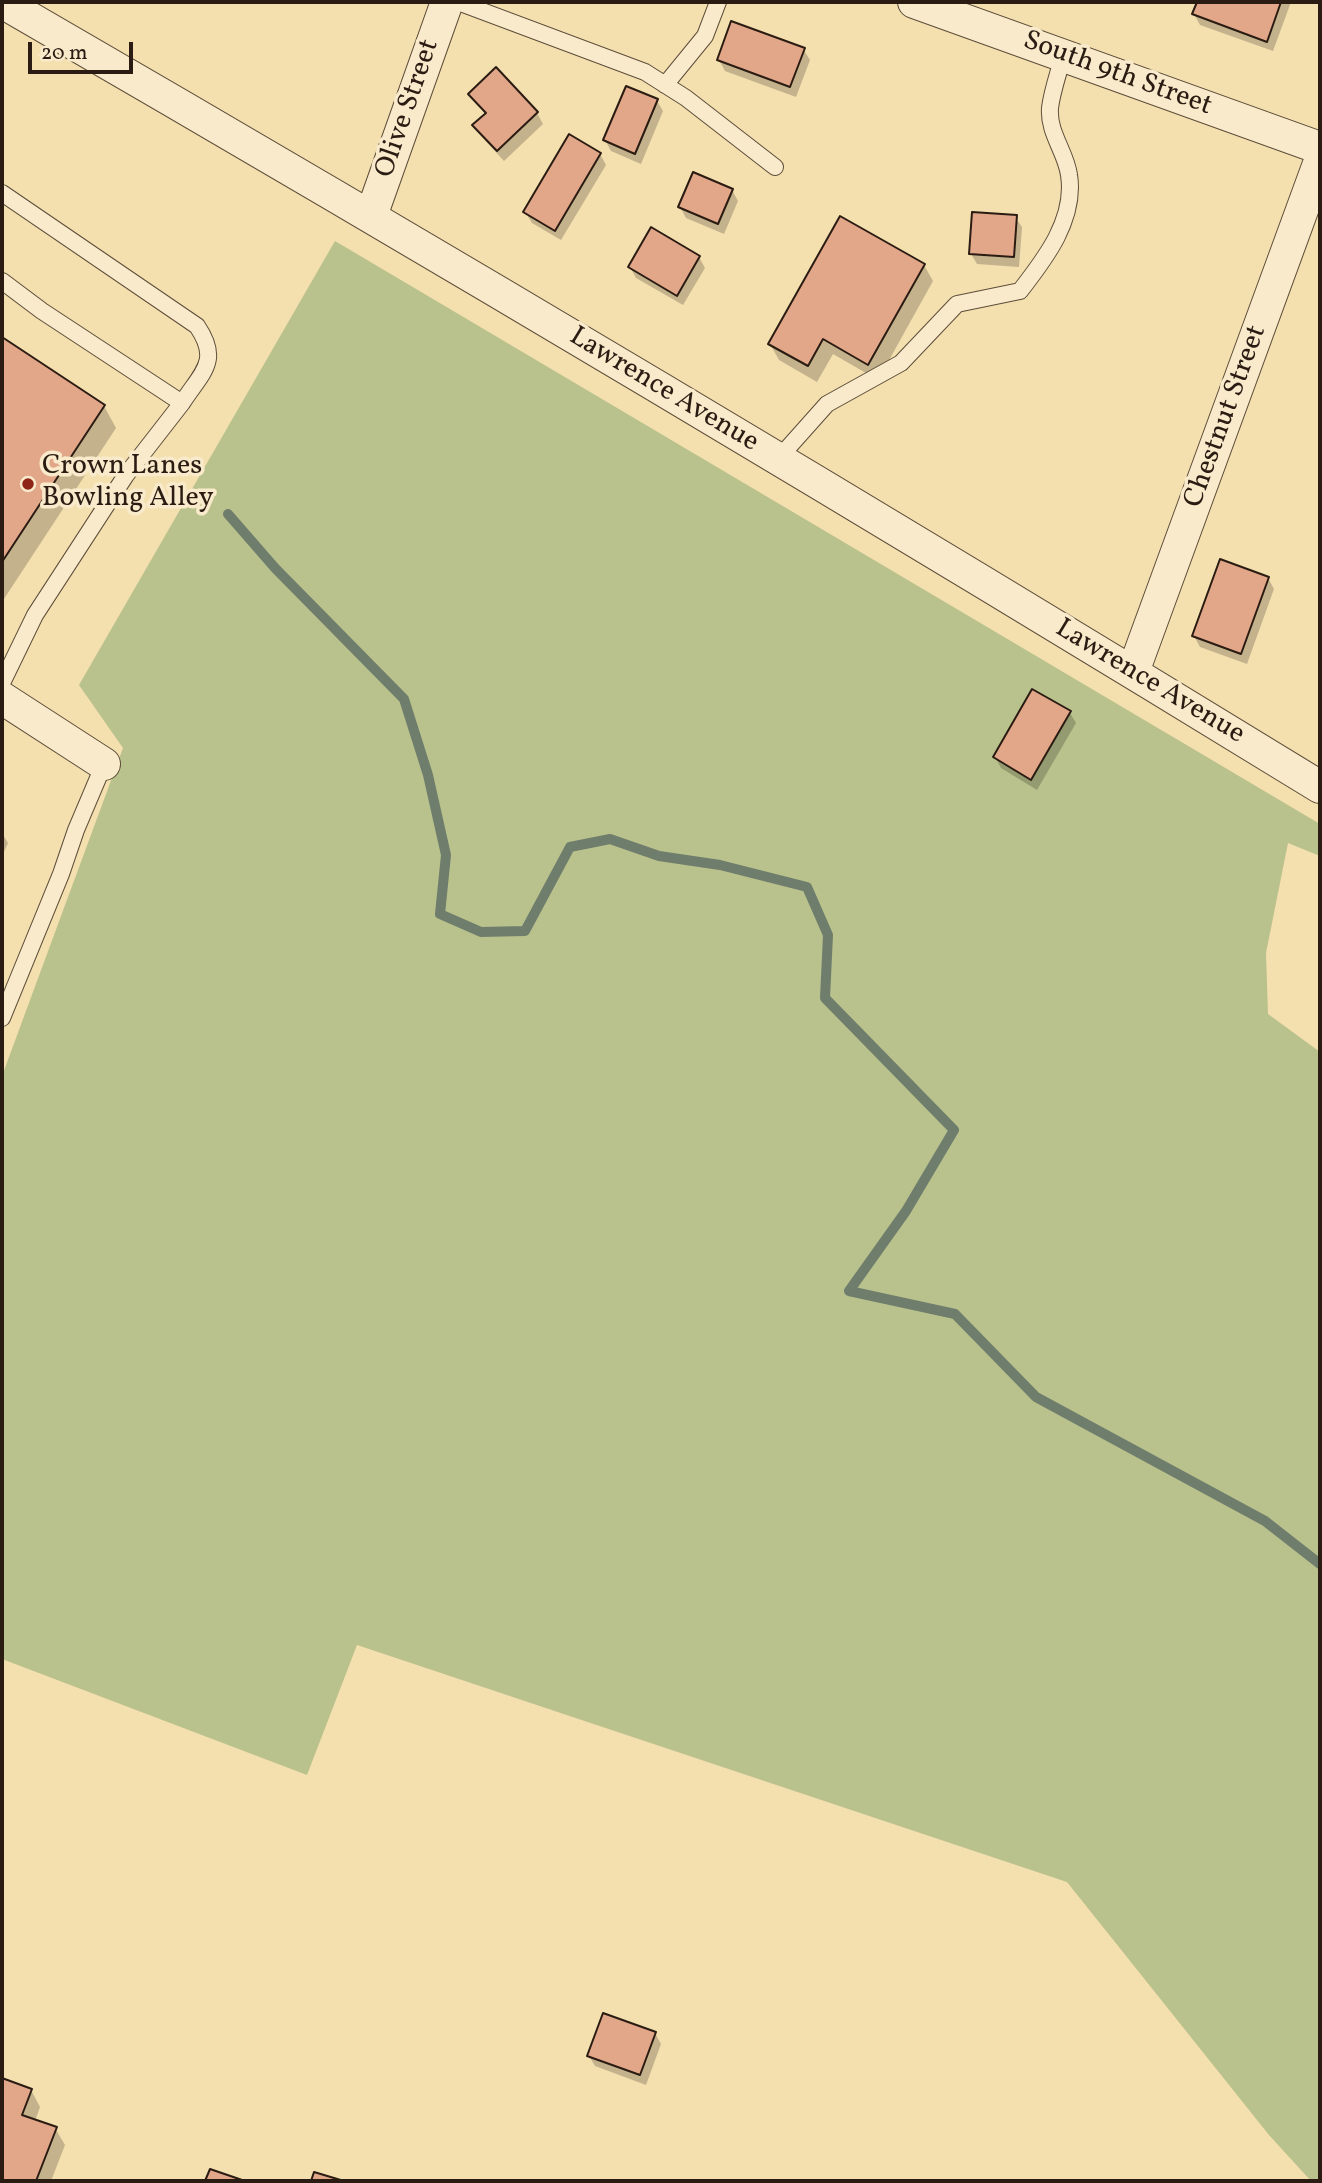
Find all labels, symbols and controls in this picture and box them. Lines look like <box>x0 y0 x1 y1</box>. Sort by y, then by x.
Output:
street label: South 9th Street <box>1018 25 1216 125</box>
scale bar <box>32 28 136 72</box>
street label: Olive Street <box>370 35 448 183</box>
text: 20 m <box>41 39 87 68</box>
street label: Lawrence Avenue <box>562 321 764 461</box>
street label: Chestnut Street <box>1178 321 1276 513</box>
place label: Crown Lanes Bowling Alley <box>42 451 214 517</box>
marker: Crown Lanes Bowling Alley <box>20 476 36 492</box>
street label: Lawrence Avenue <box>1048 613 1250 753</box>

